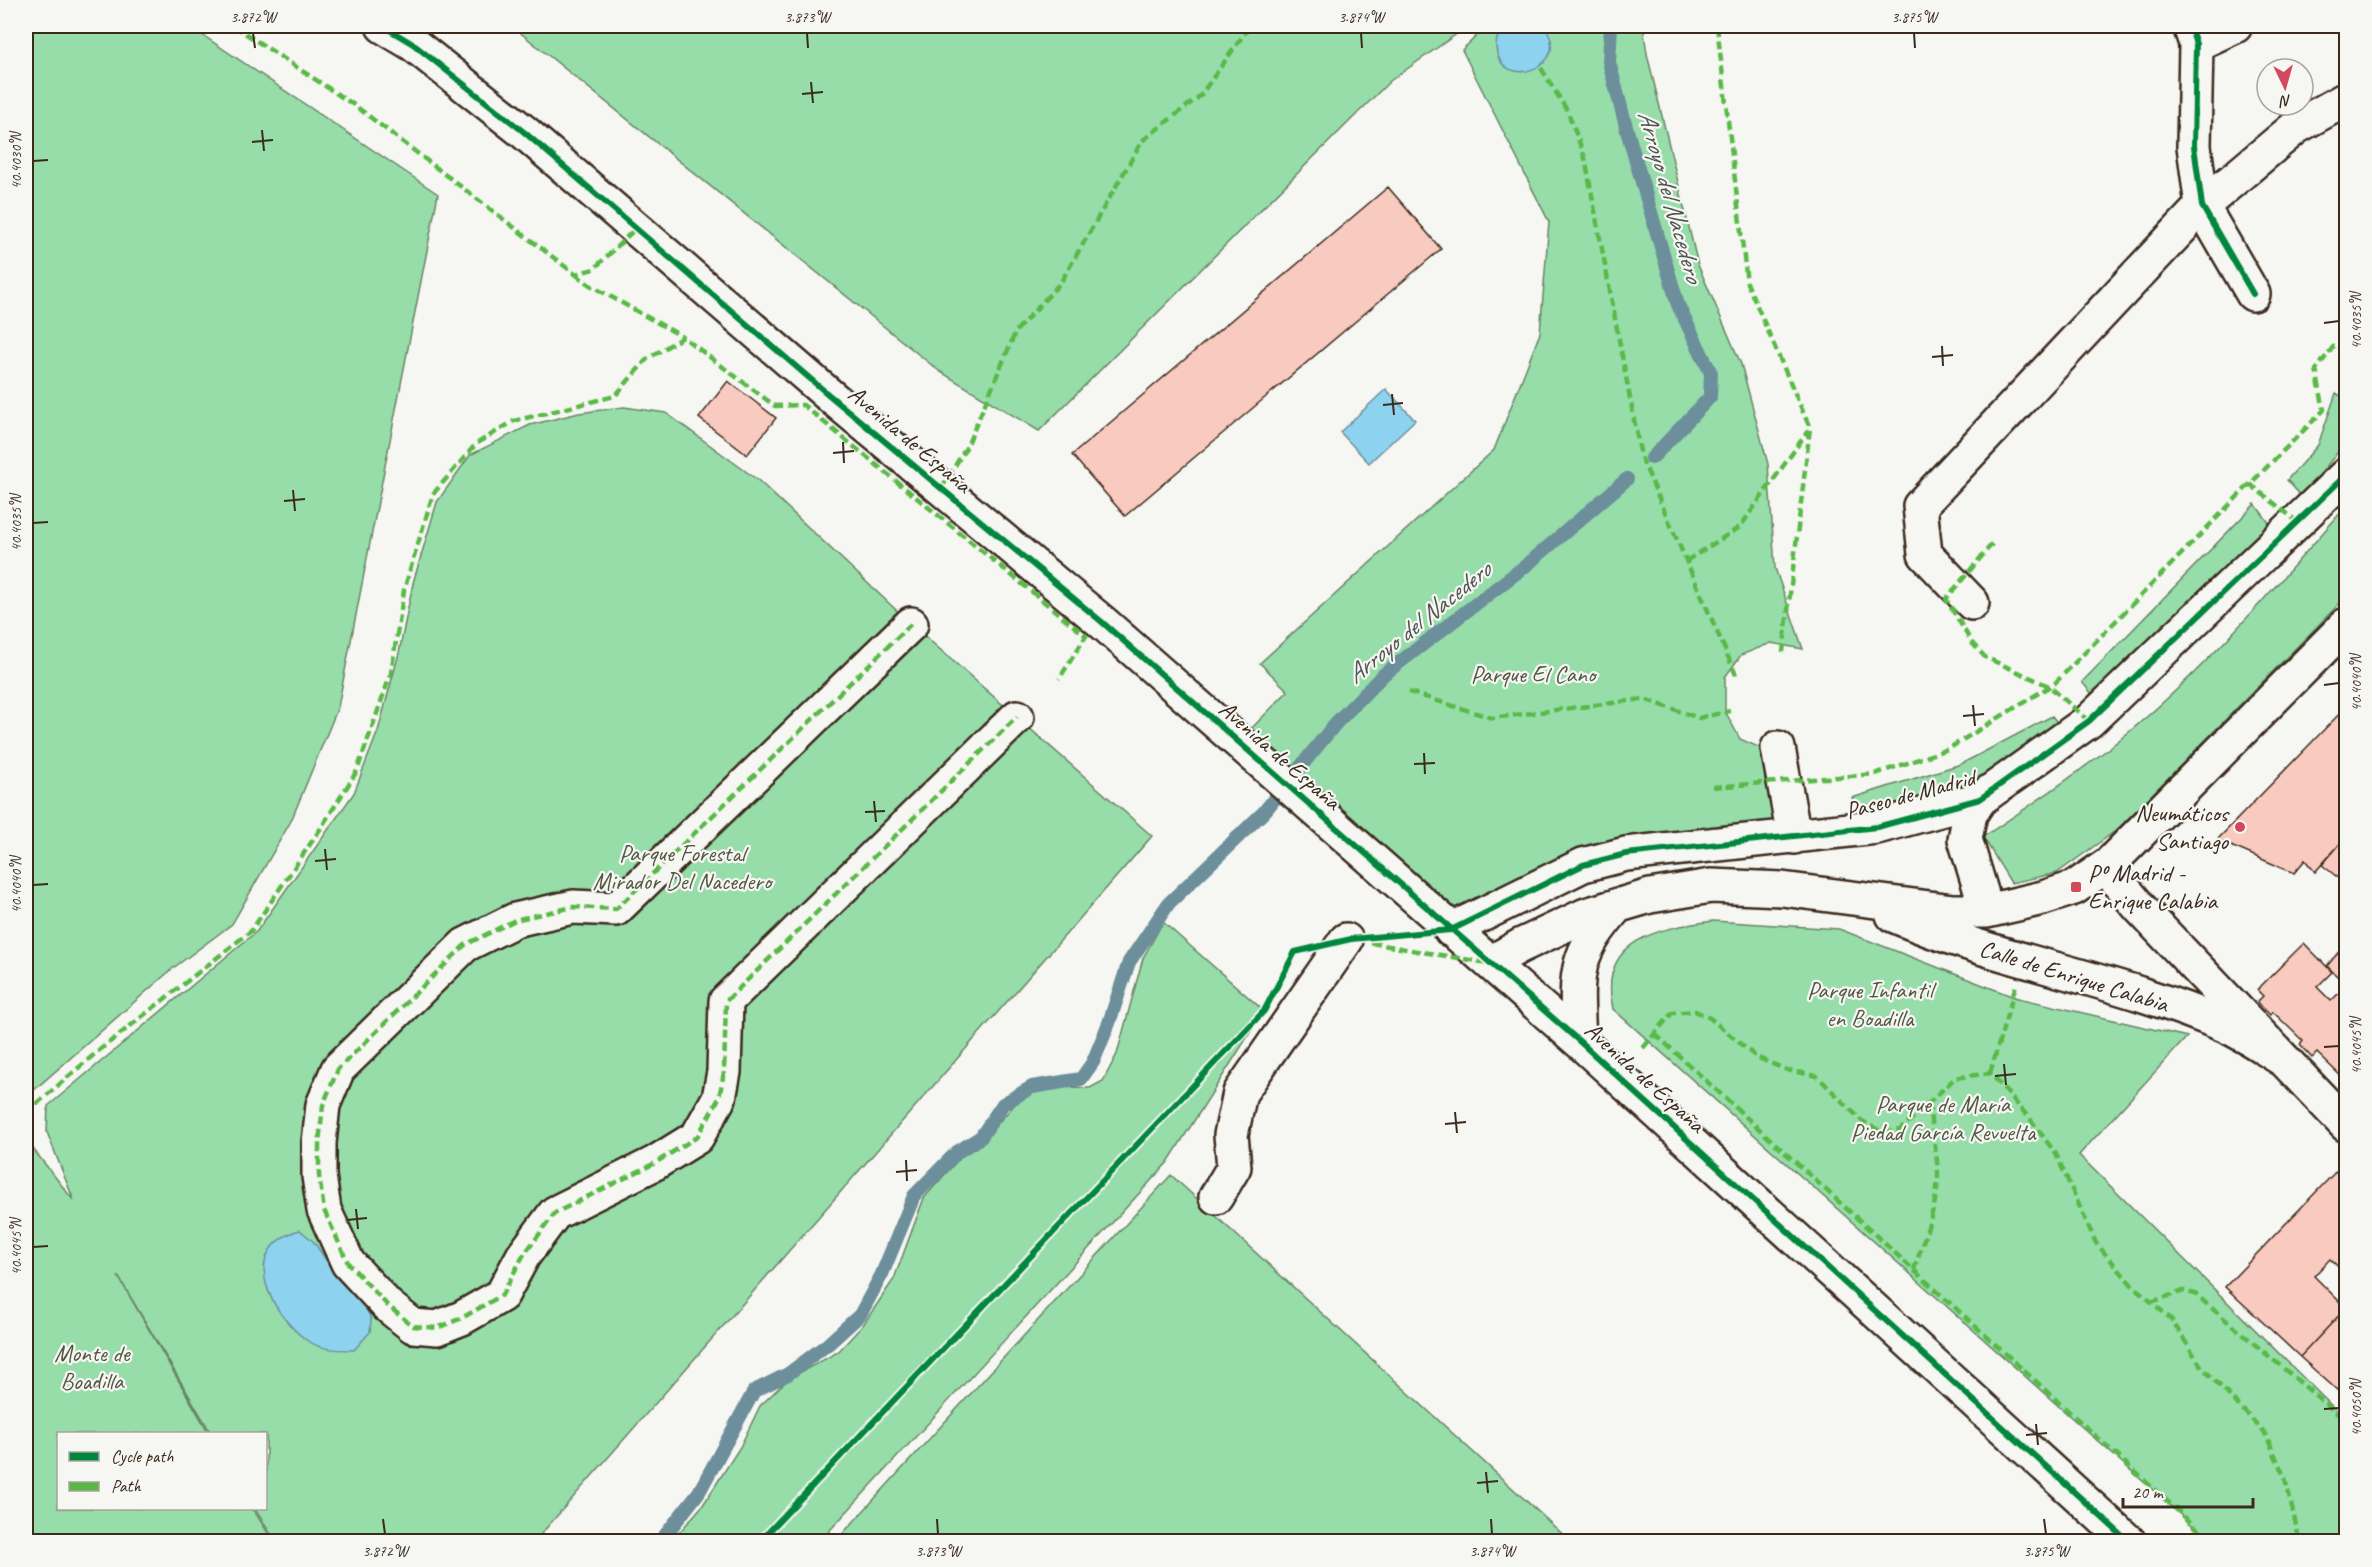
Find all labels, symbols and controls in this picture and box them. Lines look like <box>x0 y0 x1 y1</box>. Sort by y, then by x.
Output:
text: 3.872°W <box>230 8 279 27</box>
text: 3.873°W <box>784 8 833 27</box>
text: 3.874°W <box>1338 8 1387 27</box>
text: 3.875°W <box>1891 8 1940 27</box>
north arrow <box>2255 57 2315 117</box>
text: N <box>2277 91 2292 112</box>
water label: Arroyo del Nacedero <box>1630 107 1712 289</box>
text: 40.4030°N <box>7 130 26 189</box>
text: 40.4035°N <box>2347 290 2366 349</box>
street label: Avenida de España <box>842 379 979 500</box>
text: 40.4035°N <box>7 492 26 551</box>
water label: Arroyo del Nacedero <box>1339 552 1500 691</box>
text: 40.4040°N <box>2347 652 2366 711</box>
park label: Parque El Cano <box>1471 659 1598 689</box>
street label: Avenida de España <box>1213 694 1348 817</box>
street label: Paseo de Madrid <box>1842 761 1981 826</box>
place label: Neumáticos Santiago <box>2135 798 2230 856</box>
marker: Neumáticos Santiago <box>2233 820 2247 834</box>
park label: Parque Forestal Mirador Del Nacedero <box>593 838 774 896</box>
text: 40.4040°N <box>7 854 26 913</box>
place label: Pº Madrid - Enrique Calabia <box>2088 858 2219 916</box>
marker: Pº Madrid - Enrique Calabia <box>2069 880 2083 894</box>
street label: Calle de Enrique Calabia <box>1976 933 2173 1019</box>
park label: Parque Infantil en Boadilla <box>1807 975 1937 1033</box>
street label: Avenida de España <box>1579 1015 1713 1140</box>
text: 40.4045°N <box>2347 1015 2366 1074</box>
park label: Parque de María Piedad García Revuelta <box>1851 1089 2037 1147</box>
text: 40.4045°N <box>7 1216 26 1275</box>
park label: Monte de Boadilla <box>54 1338 132 1396</box>
text: 40.4050°N <box>2347 1377 2366 1436</box>
legend <box>57 1432 267 1510</box>
text: Cycle path <box>111 1445 174 1467</box>
scale bar <box>2123 1471 2254 1509</box>
text: Path <box>111 1475 141 1497</box>
text: 20 m <box>2132 1481 2165 1503</box>
text: 3.872°W <box>362 1542 411 1561</box>
text: 3.873°W <box>915 1542 964 1561</box>
text: 3.874°W <box>1469 1542 1518 1561</box>
text: 3.875°W <box>2023 1542 2072 1561</box>

